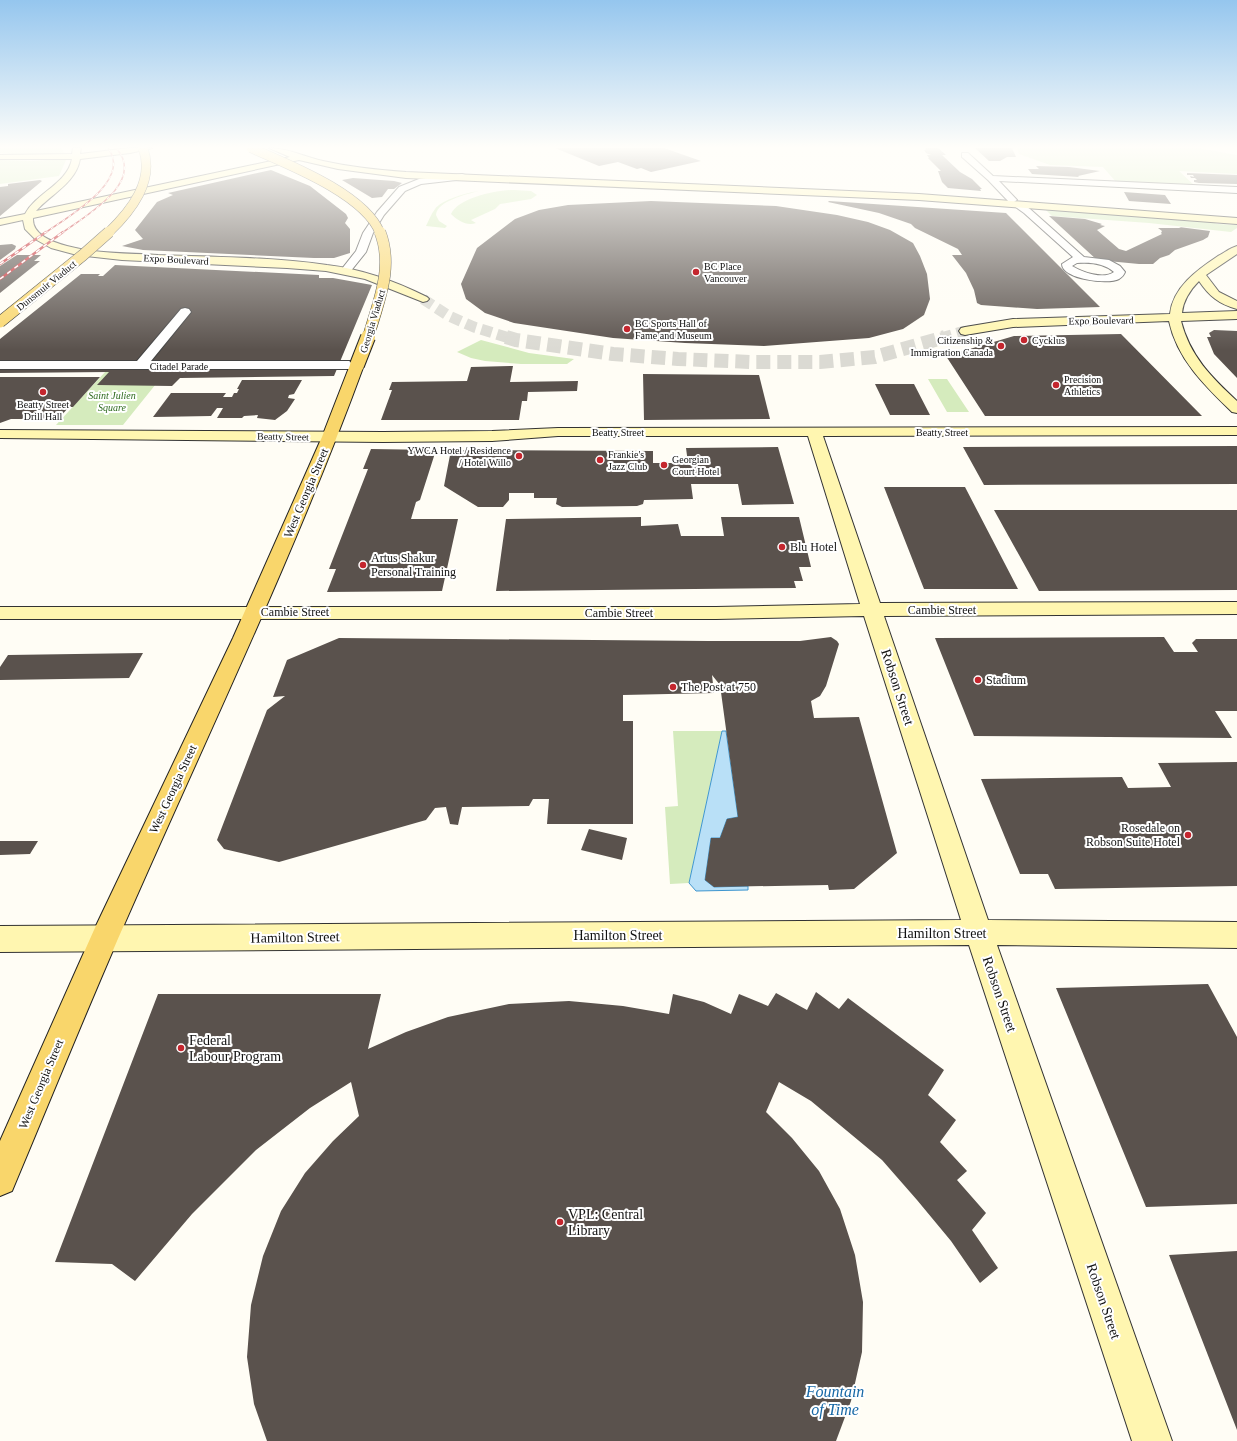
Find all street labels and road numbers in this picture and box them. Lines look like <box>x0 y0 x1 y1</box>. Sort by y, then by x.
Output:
street label: Expo Boulevard <box>143 252 209 267</box>
street label: Dunsmuir Viaduct <box>14 258 78 313</box>
street label: Georgia Viaduct <box>358 288 387 354</box>
street label: Expo Boulevard <box>1068 314 1134 327</box>
street label: Citadel Parade <box>150 361 209 372</box>
street label: Beatty Street <box>592 427 644 438</box>
street label: Beatty Street <box>916 427 968 438</box>
street label: Beatty Street <box>257 431 309 442</box>
street label: West Georgia Street <box>281 445 331 540</box>
street label: Cambie Street <box>908 603 977 617</box>
street label: Cambie Street <box>261 605 330 619</box>
street label: Cambie Street <box>585 606 654 620</box>
street label: Robson Street <box>878 647 917 727</box>
street label: West Georgia Street <box>146 742 200 836</box>
street label: Hamilton Street <box>897 926 987 941</box>
street label: Hamilton Street <box>573 928 663 943</box>
street label: Hamilton Street <box>250 929 340 946</box>
street label: Robson Street <box>980 954 1020 1034</box>
street label: West Georgia Street <box>16 1036 66 1131</box>
street label: Robson Street <box>1084 1261 1124 1341</box>

